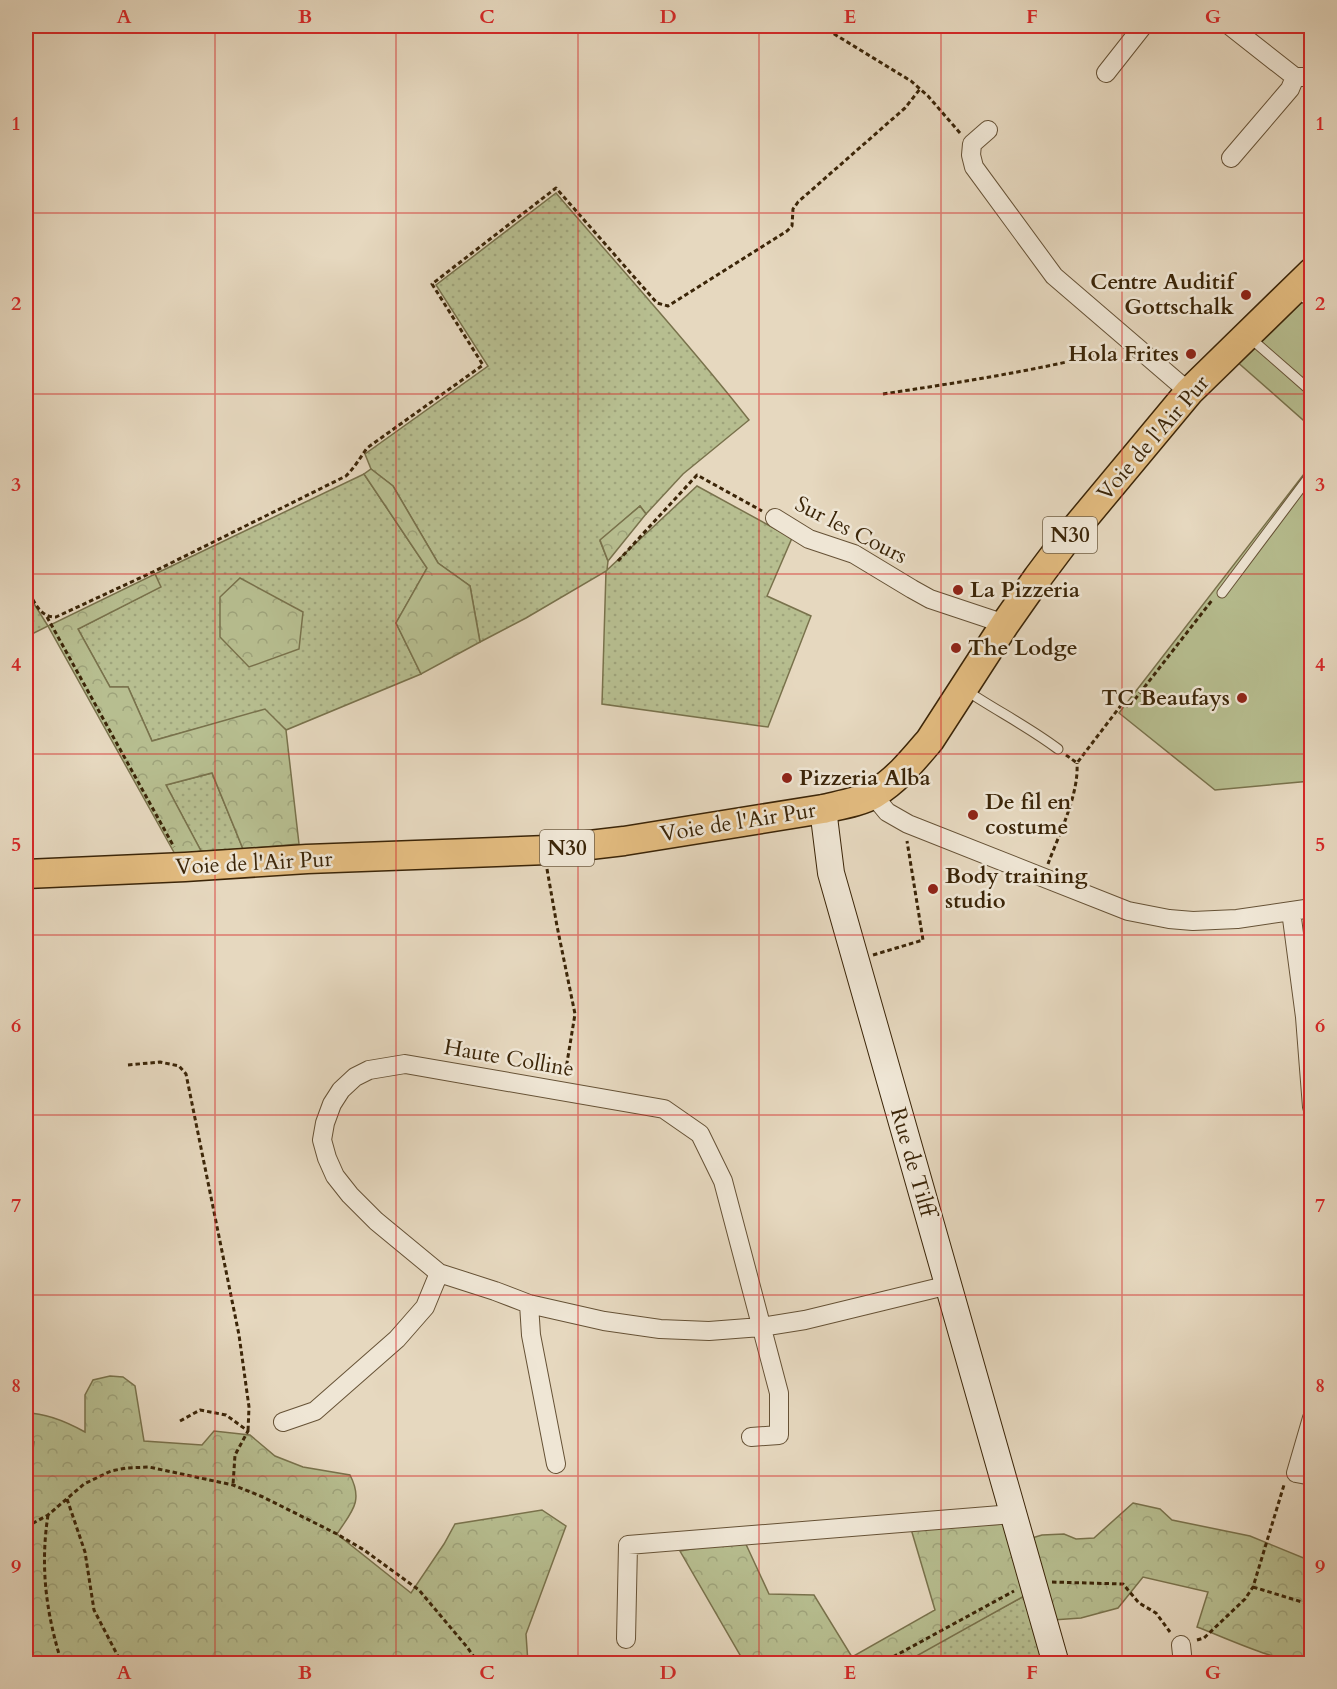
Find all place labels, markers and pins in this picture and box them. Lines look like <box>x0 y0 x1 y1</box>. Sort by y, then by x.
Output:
place label: Centre Auditif Gottschalk <box>1090 267 1237 322</box>
marker: Centre Auditif Gottschalk <box>1239 288 1253 302</box>
place label: Hola Frites <box>1068 339 1179 369</box>
marker: Hola Frites <box>1184 347 1198 361</box>
place label: La Pizzeria <box>970 575 1080 605</box>
marker: La Pizzeria <box>951 583 965 597</box>
place label: The Lodge <box>968 633 1078 663</box>
marker: The Lodge <box>949 641 963 655</box>
place label: TC Beaufays <box>1101 683 1230 713</box>
marker: TC Beaufays <box>1235 691 1249 705</box>
place label: Pizzeria Alba <box>799 763 931 793</box>
marker: Pizzeria Alba <box>780 771 794 785</box>
place label: De fil en costume <box>985 787 1071 842</box>
marker: De fil en costume <box>966 808 980 822</box>
place label: Body training studio <box>945 861 1089 916</box>
marker: Body training studio <box>926 882 940 896</box>

